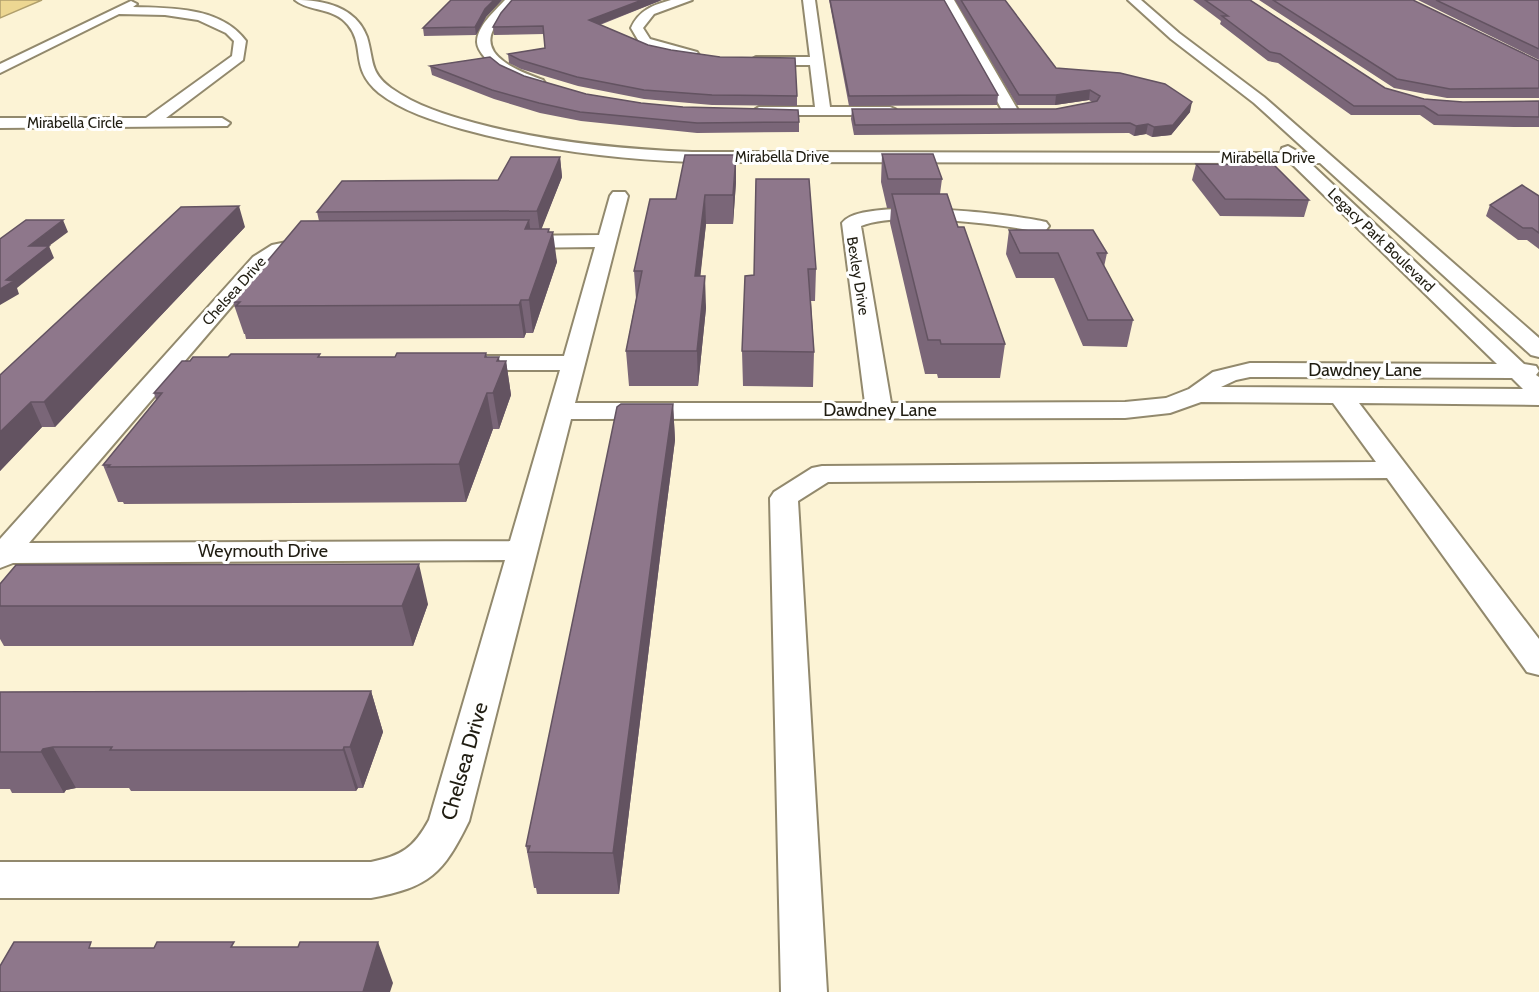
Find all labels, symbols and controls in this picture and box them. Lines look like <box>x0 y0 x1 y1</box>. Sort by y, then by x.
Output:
street label: Mirabella Circle <box>27 114 123 132</box>
street label: Mirabella Drive <box>735 148 829 166</box>
street label: Mirabella Drive <box>1221 149 1315 167</box>
street label: Legacy Park Boulevard <box>1324 184 1438 296</box>
street label: Bexley Drive <box>843 235 873 317</box>
street label: Chelsea Drive <box>198 253 270 329</box>
street label: Dawdney Lane <box>1308 359 1422 381</box>
street label: Dawdney Lane <box>823 399 937 421</box>
street label: Weymouth Drive <box>198 540 328 562</box>
street label: Chelsea Drive <box>435 699 493 823</box>

